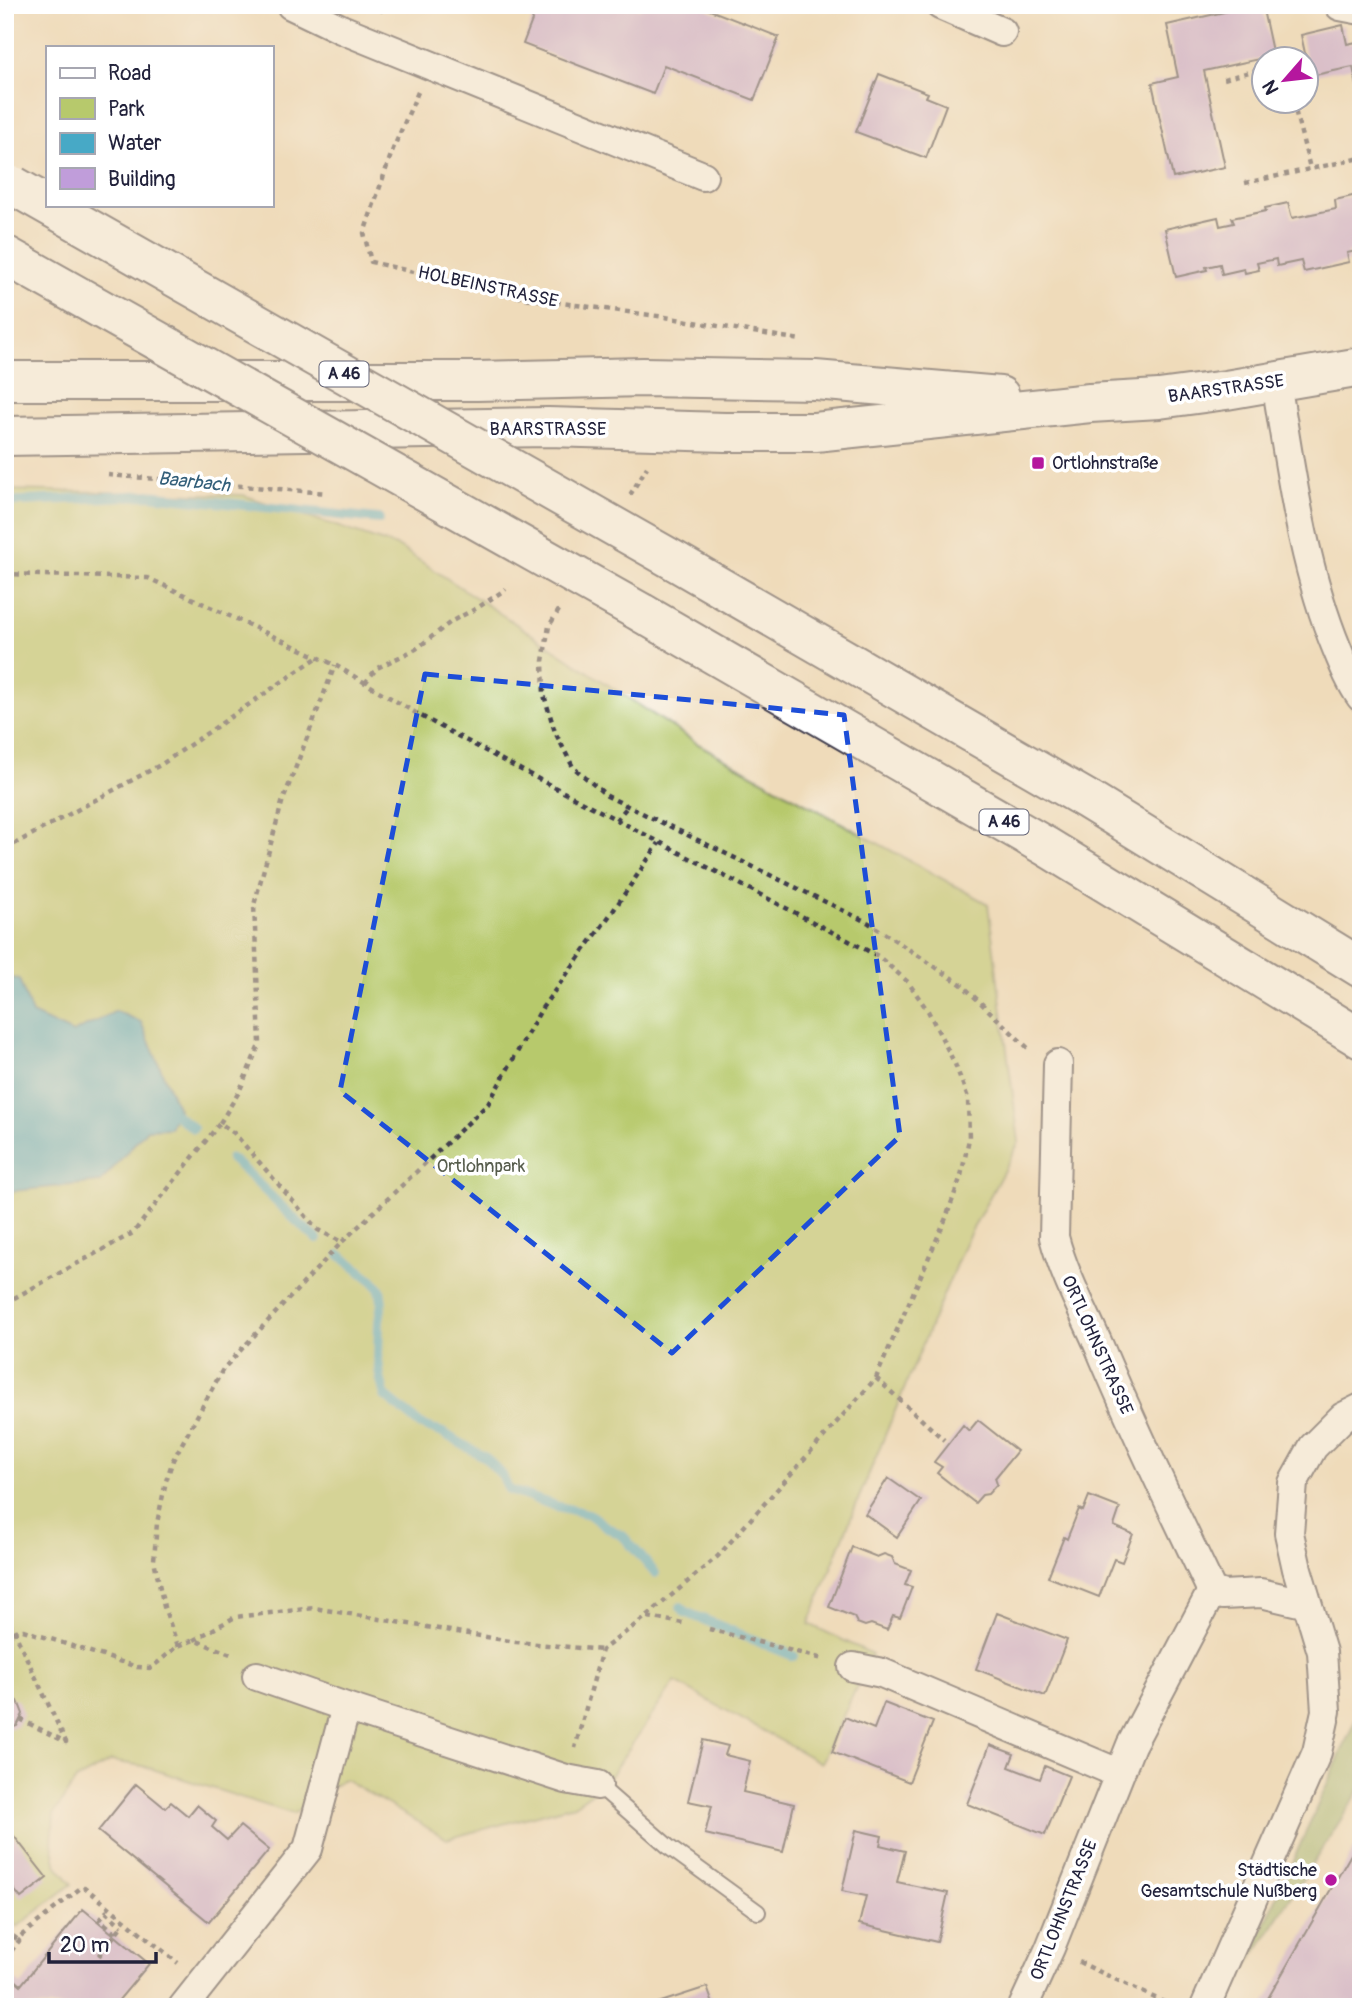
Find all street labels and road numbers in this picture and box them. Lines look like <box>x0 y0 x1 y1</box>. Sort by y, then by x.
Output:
street label: HOLBEINSTRASSE <box>416 261 560 313</box>
road number: A 46 <box>320 362 368 386</box>
street label: BAARSTRASSE <box>1167 369 1285 409</box>
street label: BAARSTRASSE <box>490 418 606 441</box>
road number: A 46 <box>979 810 1028 834</box>
street label: ORTLOHNSTRASSE <box>1056 1272 1138 1418</box>
street label: ORTLOHNSTRASSE <box>1025 1836 1103 1984</box>

